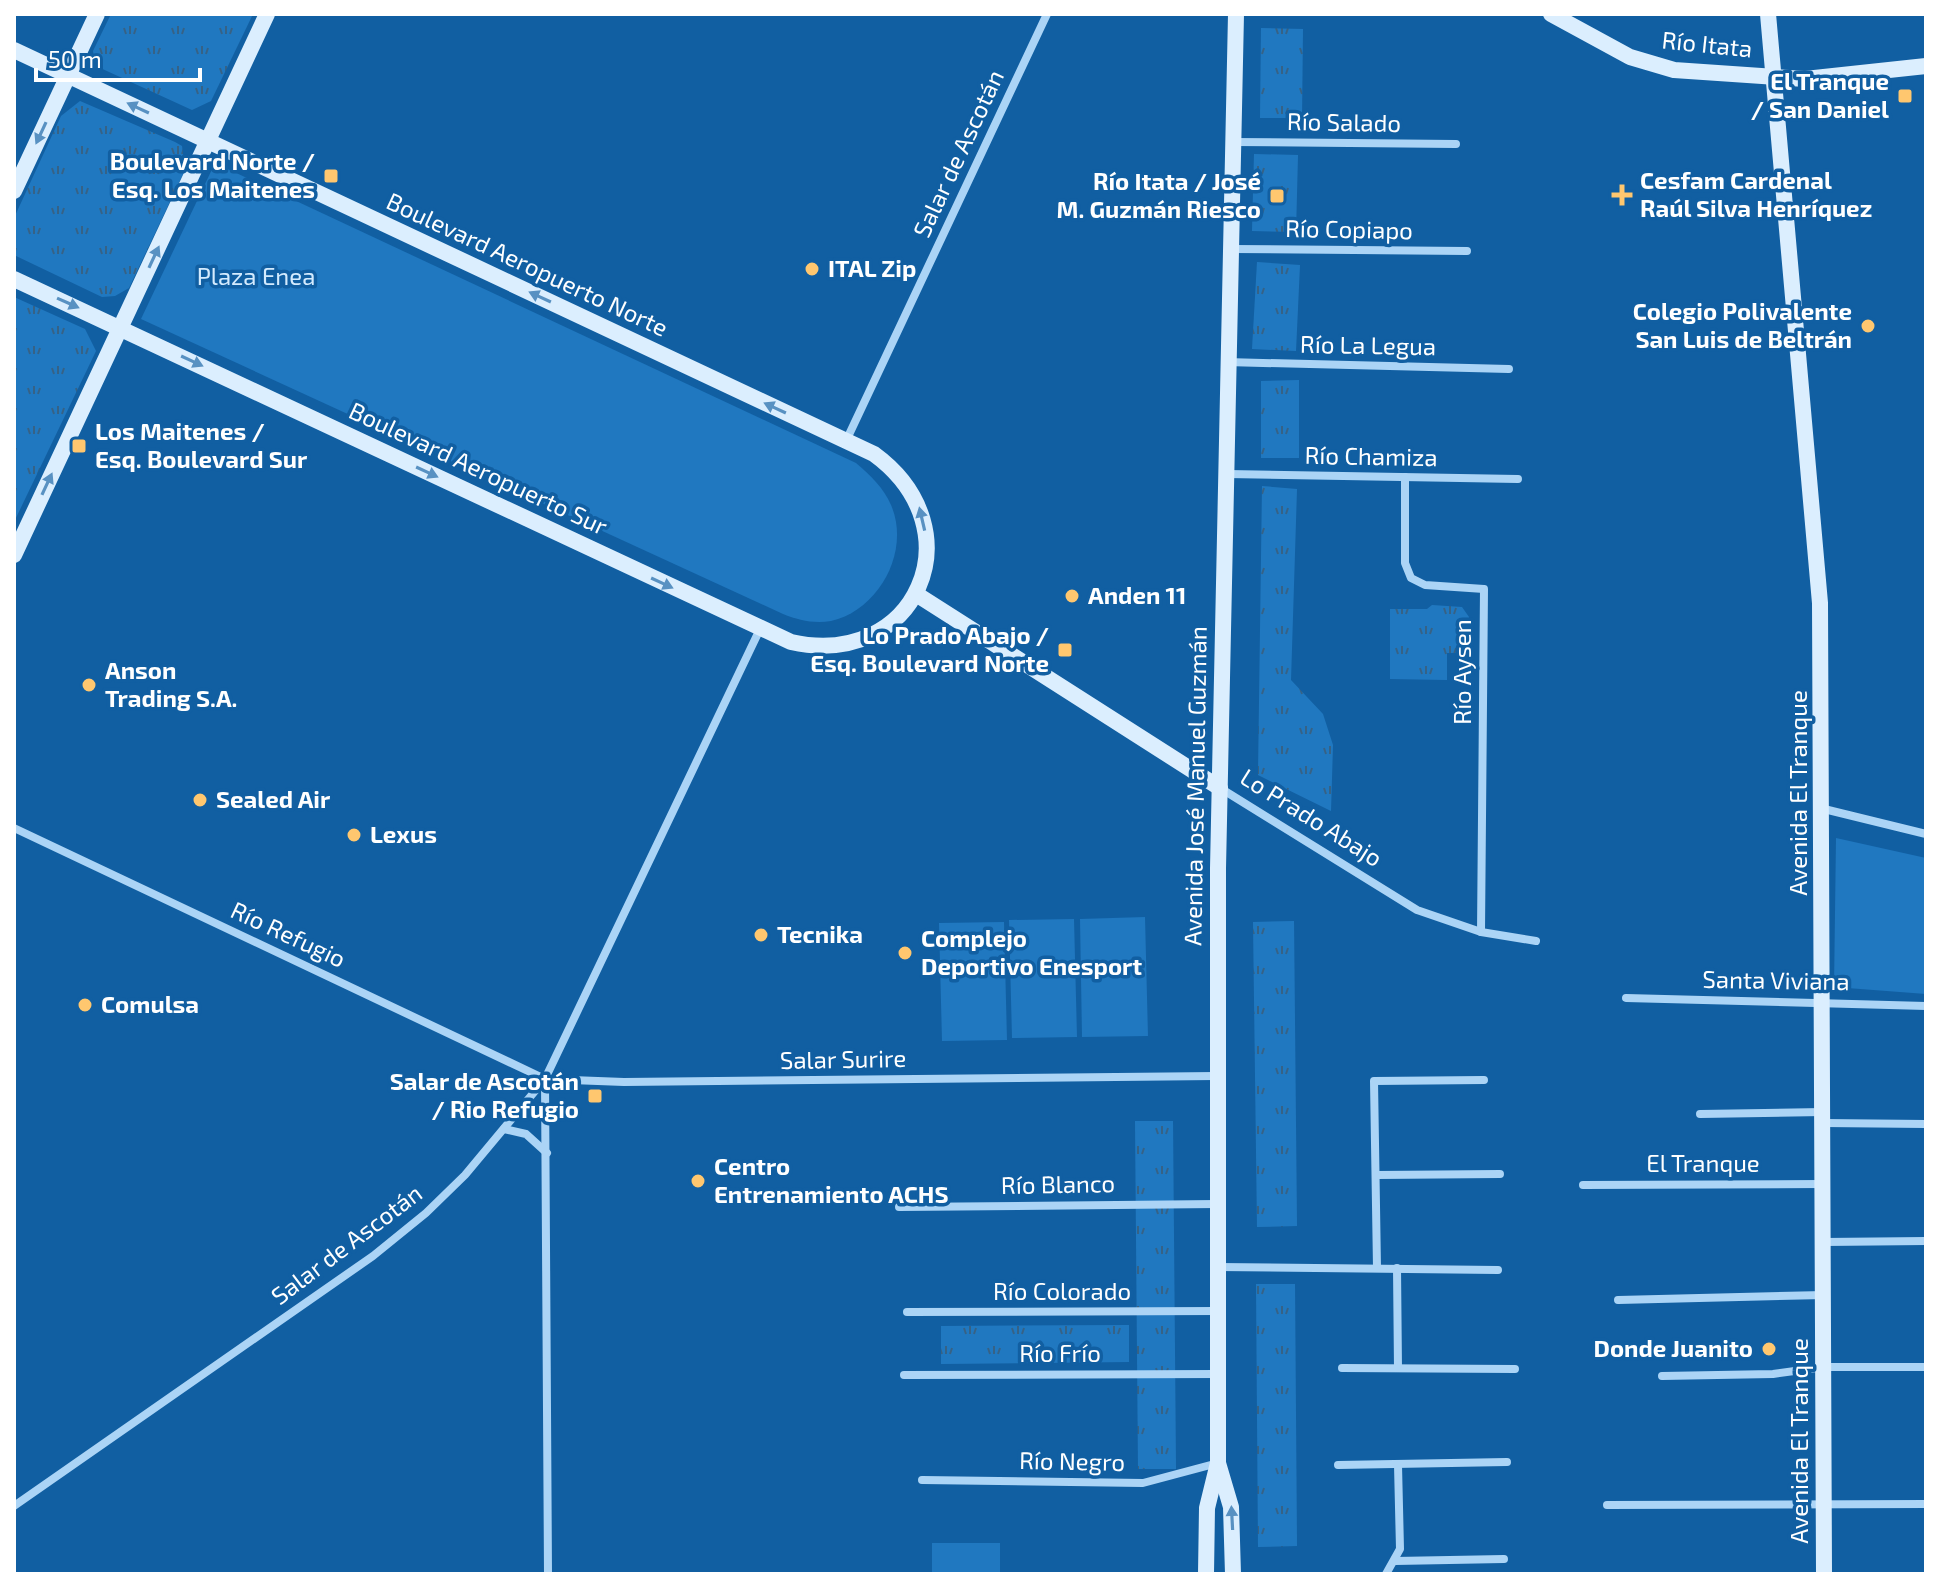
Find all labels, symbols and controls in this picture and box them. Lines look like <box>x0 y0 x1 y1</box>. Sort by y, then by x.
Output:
street label: Río Itata <box>1661 24 1754 63</box>
scale bar <box>36 32 200 82</box>
text: 50 m <box>48 44 102 73</box>
street label: Salar de Ascotán <box>906 65 1009 242</box>
place label: El Tranque / San Daniel <box>1751 66 1889 123</box>
marker: El Tranque / San Daniel <box>1896 87 1914 105</box>
one-way arrow <box>126 101 149 115</box>
street label: Río Salado <box>1287 106 1401 137</box>
one-way arrow <box>34 121 48 144</box>
place label: Boulevard Norte / Esq. Los Maitenes <box>110 146 315 203</box>
place label: Cesfam Cardenal Raúl Silva Henríquez <box>1640 165 1872 222</box>
place label: Río Itata / José M. Guzmán Riesco <box>1057 166 1261 223</box>
marker: Boulevard Norte / Esq. Los Maitenes <box>322 167 340 185</box>
marker: Cesfam Cardenal Raúl Silva Henríquez <box>1611 184 1633 206</box>
street label: Boulevard Aeropuerto Norte <box>382 186 673 342</box>
marker: Río Itata / José M. Guzmán Riesco <box>1268 187 1286 205</box>
street label: Río Copiapo <box>1285 213 1413 244</box>
one-way arrow <box>147 245 161 268</box>
place label: ITAL Zip <box>828 253 916 282</box>
marker: ITAL Zip <box>803 260 821 278</box>
park label: Plaza Enea <box>197 261 315 290</box>
one-way arrow <box>528 290 552 304</box>
one-way arrow <box>56 296 79 310</box>
place label: Colegio Polivalente San Luis de Beltrán <box>1633 296 1852 353</box>
marker: Colegio Polivalente San Luis de Beltrán <box>1859 317 1877 335</box>
street label: Río La Legua <box>1300 329 1436 360</box>
one-way arrow <box>180 354 204 367</box>
street label: Boulevard Aeropuerto Sur <box>345 395 613 540</box>
one-way arrow <box>764 401 787 415</box>
place label: Los Maitenes / Esq. Boulevard Sur <box>95 416 308 473</box>
marker: Los Maitenes / Esq. Boulevard Sur <box>70 437 88 455</box>
street label: Río Chamiza <box>1304 440 1438 471</box>
one-way arrow <box>415 465 439 479</box>
one-way arrow <box>40 473 54 496</box>
one-way arrow <box>916 506 928 531</box>
one-way arrow <box>650 576 674 590</box>
place label: Anden 11 <box>1088 580 1186 609</box>
marker: Anden 11 <box>1063 587 1081 605</box>
street label: Río Aysen <box>1447 619 1476 725</box>
place label: Lo Prado Abajo / Esq. Boulevard Norte <box>810 620 1049 677</box>
street label: Avenida José Manuel Guzmán <box>1177 626 1212 946</box>
marker: Lo Prado Abajo / Esq. Boulevard Norte <box>1056 641 1074 659</box>
place label: Anson Trading S.A. <box>105 655 237 712</box>
marker: Anson Trading S.A. <box>80 676 98 694</box>
street label: Avenida El Tranque <box>1783 690 1812 896</box>
street label: Lo Prado Abajo <box>1235 762 1388 872</box>
place label: Sealed Air <box>216 784 331 813</box>
marker: Sealed Air <box>191 791 209 809</box>
place label: Lexus <box>370 819 437 848</box>
marker: Lexus <box>345 826 363 844</box>
street label: Río Refugio <box>227 894 351 973</box>
place label: Tecnika <box>777 919 863 948</box>
place label: Complejo Deportivo Enesport <box>921 923 1142 980</box>
marker: Tecnika <box>752 926 770 944</box>
marker: Complejo Deportivo Enesport <box>896 944 914 962</box>
street label: Santa Viviana <box>1702 964 1850 995</box>
place label: Comulsa <box>101 989 199 1018</box>
marker: Comulsa <box>76 996 94 1014</box>
street label: Salar Surire <box>780 1043 906 1074</box>
place label: Salar de Ascotán / Rio Refugio <box>390 1066 579 1123</box>
marker: Salar de Ascotán / Rio Refugio <box>586 1087 604 1105</box>
street label: El Tranque <box>1646 1148 1760 1177</box>
place label: Centro Entrenamiento ACHS <box>714 1151 948 1208</box>
street label: Río Blanco <box>1001 1168 1115 1199</box>
marker: Centro Entrenamiento ACHS <box>689 1172 707 1190</box>
street label: Salar de Ascotán <box>265 1178 427 1310</box>
street label: Río Colorado <box>993 1276 1131 1305</box>
place label: Donde Juanito <box>1594 1333 1753 1362</box>
street label: Río Frío <box>1019 1338 1101 1367</box>
street label: Avenida El Tranque <box>1784 1338 1813 1544</box>
marker: Donde Juanito <box>1760 1340 1778 1358</box>
street label: Río Negro <box>1019 1445 1125 1476</box>
one-way arrow <box>1225 1505 1238 1530</box>

